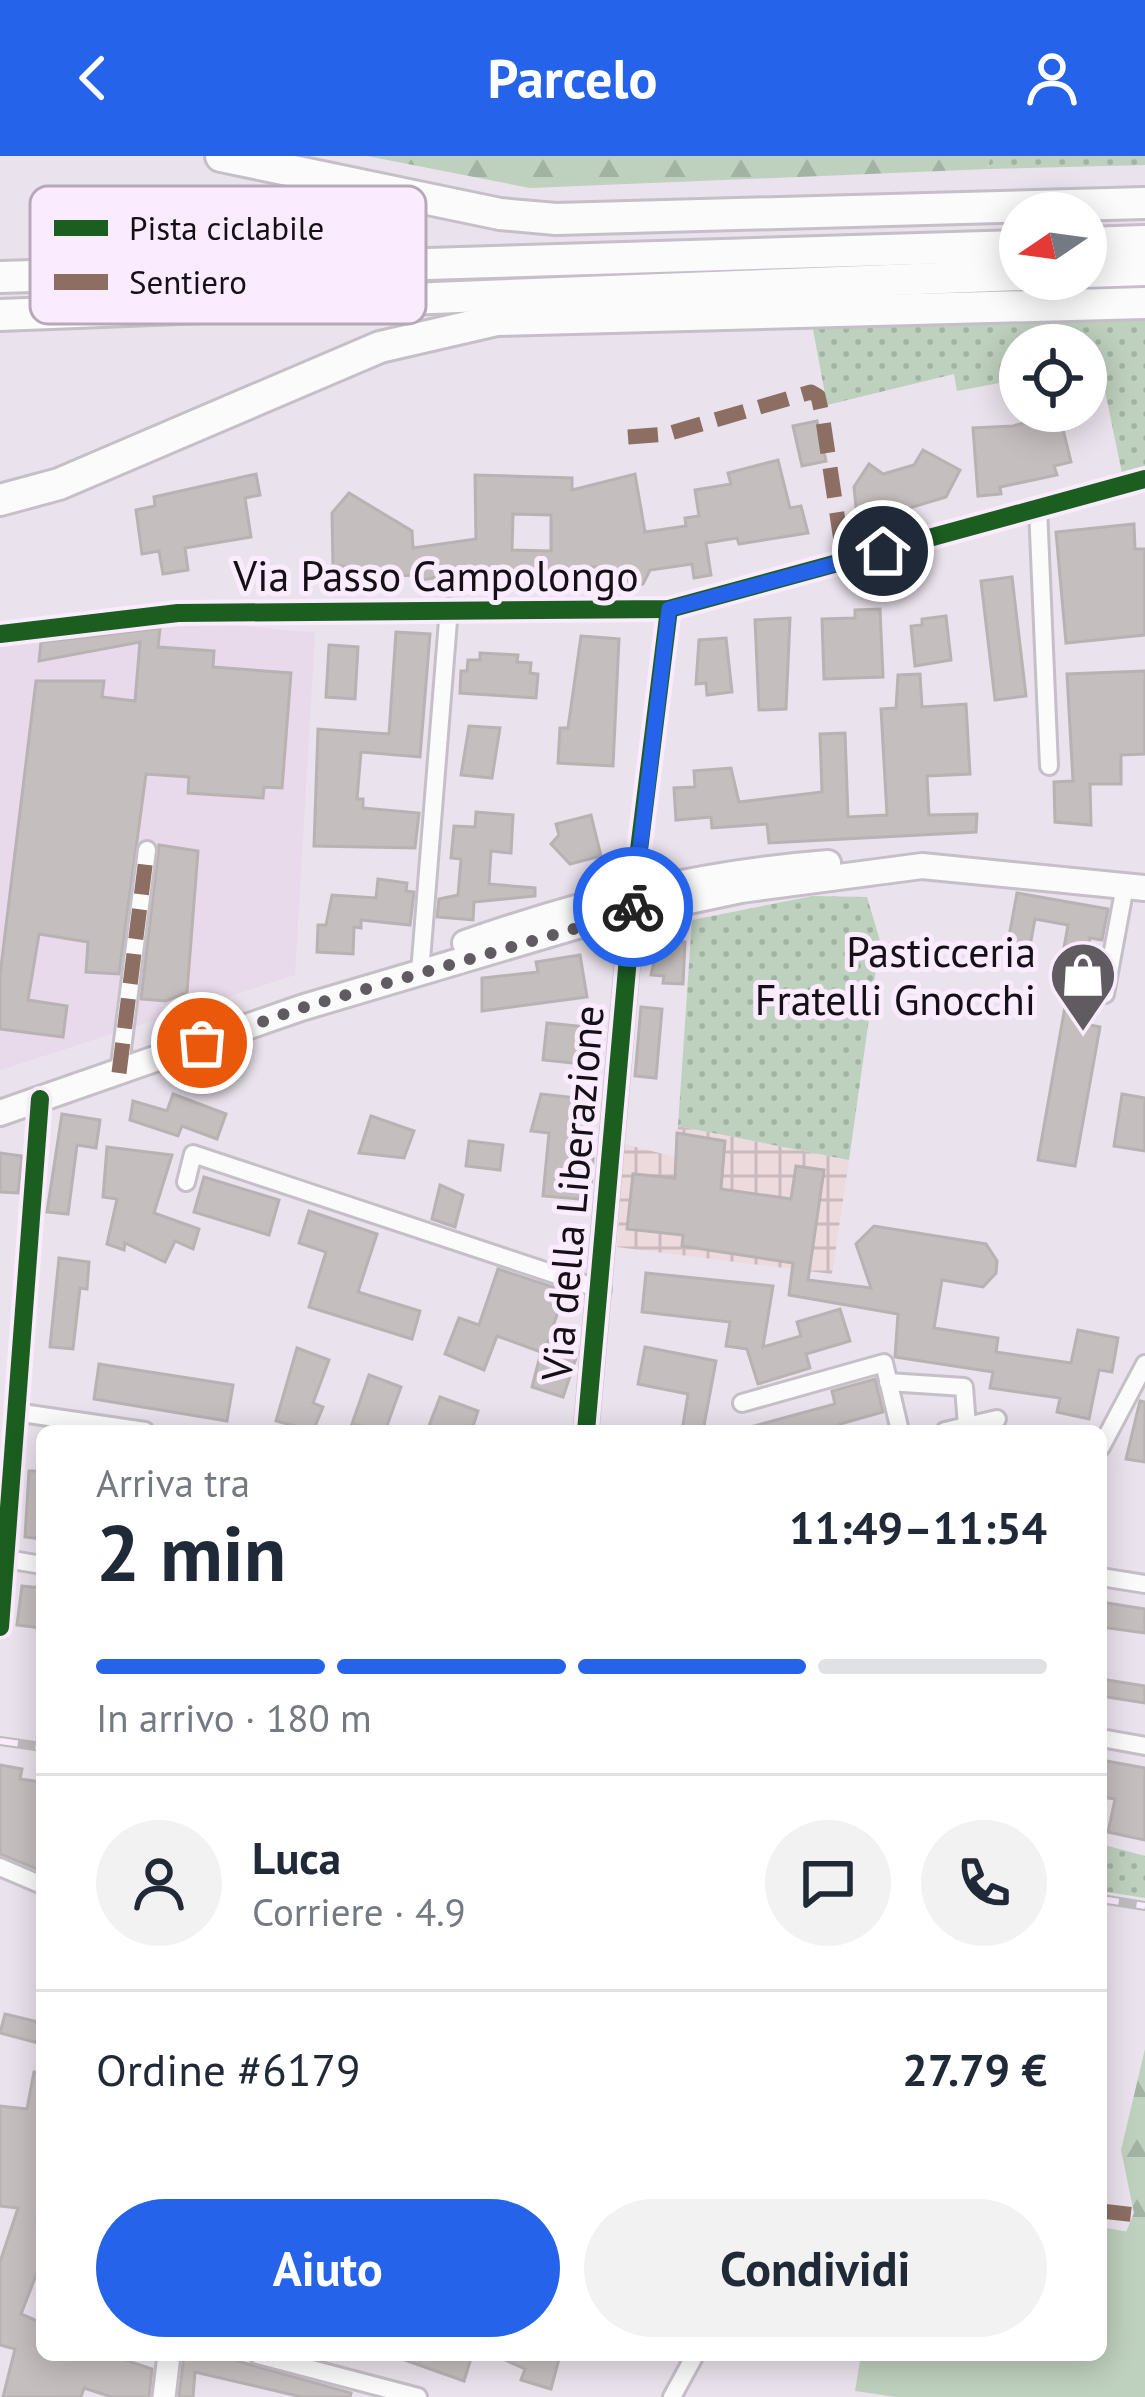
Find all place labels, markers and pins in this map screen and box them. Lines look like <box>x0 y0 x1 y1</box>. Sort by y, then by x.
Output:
pin <box>832 500 934 602</box>
place label: Pasticceria Fratelli Gnocchi <box>755 924 1036 1027</box>
shop icon: Pasticceria Fratelli Gnocchi <box>1048 940 1118 1034</box>
pin <box>151 992 253 1094</box>

